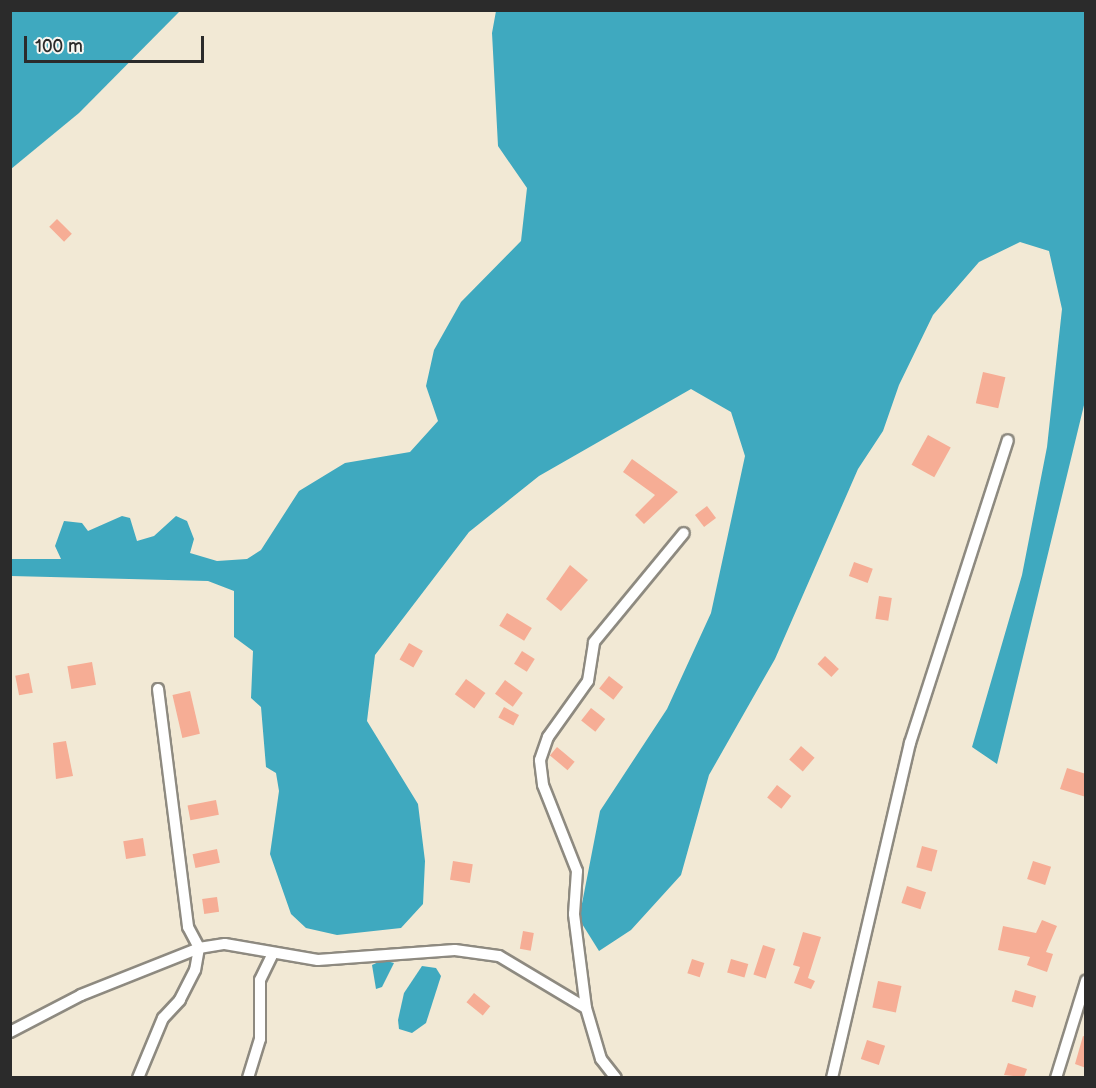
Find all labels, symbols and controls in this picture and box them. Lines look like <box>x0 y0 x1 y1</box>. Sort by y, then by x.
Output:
scale bar <box>27 24 207 62</box>
text: 100 m <box>35 36 83 57</box>

